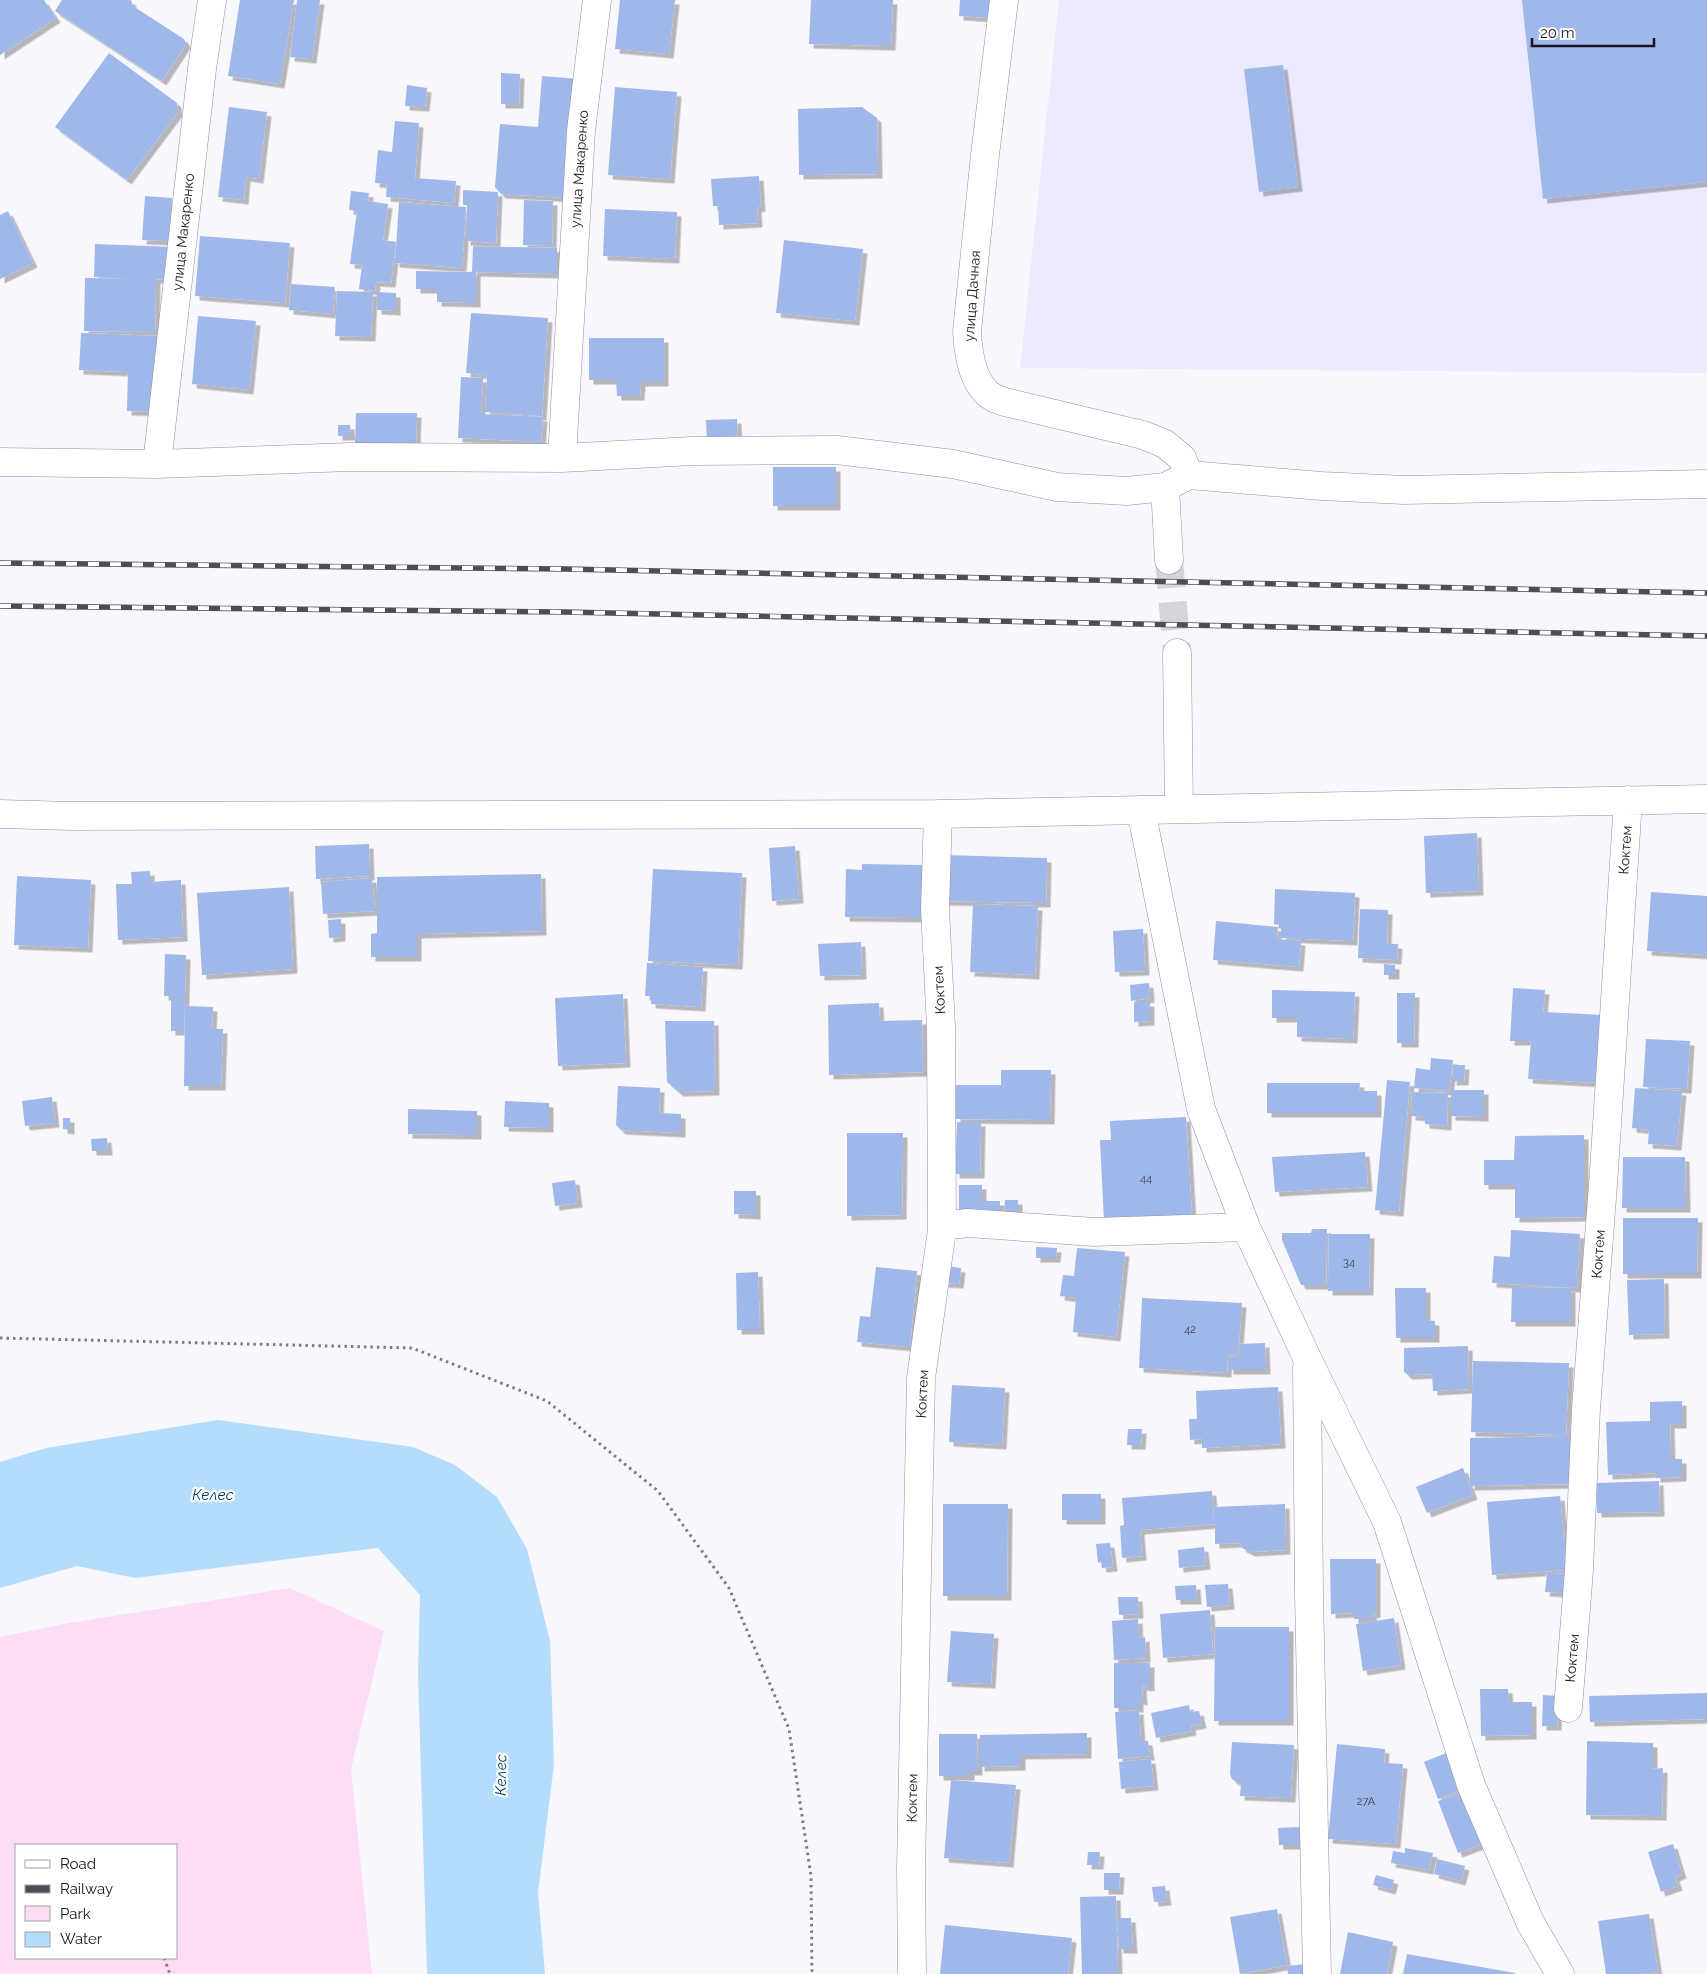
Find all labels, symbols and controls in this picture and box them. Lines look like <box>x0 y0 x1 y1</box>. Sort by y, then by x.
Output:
scale bar <box>1532 15 1654 47</box>
text: 20 m <box>1540 24 1575 42</box>
street label: улица Макаренко <box>567 110 591 228</box>
street label: улица Макаренко <box>169 172 197 292</box>
street label: улица Дачная <box>961 250 983 342</box>
street label: Коктем <box>1615 825 1635 875</box>
street label: Коктем <box>930 965 948 1015</box>
house number: 44 <box>1140 1172 1152 1185</box>
street label: Коктем <box>1588 1229 1608 1279</box>
house number: 34 <box>1343 1256 1355 1269</box>
house number: 42 <box>1184 1323 1196 1336</box>
street label: Коктем <box>913 1369 931 1419</box>
water label: Келес <box>192 1486 234 1504</box>
street label: Коктем <box>1562 1633 1582 1683</box>
water label: Келес <box>492 1754 510 1796</box>
street label: Коктем <box>904 1773 920 1823</box>
house number: 27А <box>1357 1795 1376 1808</box>
legend <box>15 1844 178 1959</box>
text: Road <box>60 1855 96 1873</box>
text: Railway <box>60 1880 113 1898</box>
text: Park <box>60 1905 91 1923</box>
text: Water <box>60 1930 103 1948</box>

